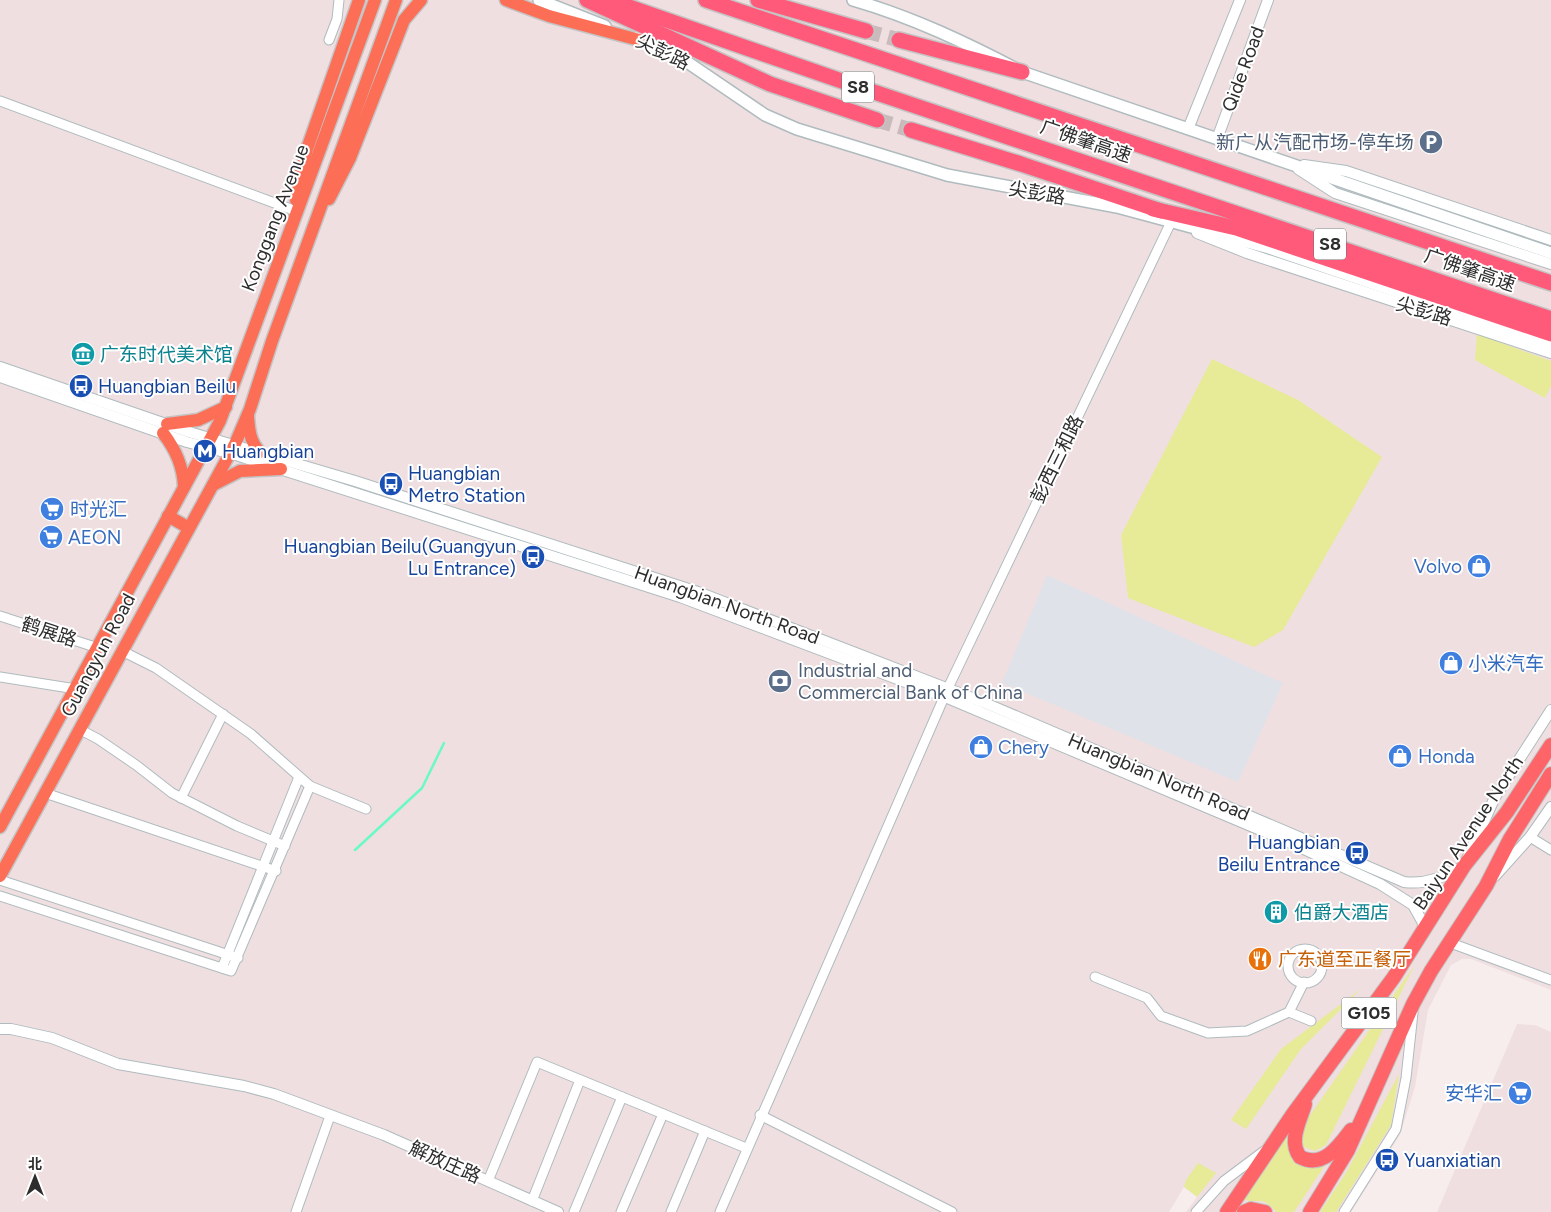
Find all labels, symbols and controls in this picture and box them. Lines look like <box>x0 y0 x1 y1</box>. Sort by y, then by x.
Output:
street label: Qide Road <box>1217 23 1269 115</box>
street label: 尖彭路 <box>632 29 694 75</box>
road number: S8 <box>842 72 874 102</box>
street label: 广佛肇高速 <box>1037 115 1135 167</box>
parking icon: 新广从汽配市场-停车场 <box>1418 129 1444 155</box>
place label: 新广从汽配市场-停车场 <box>1216 131 1414 154</box>
street label: Konggang Avenue <box>236 141 314 295</box>
street label: 尖彭路 <box>1007 177 1067 209</box>
road number: S8 <box>1314 228 1346 260</box>
street label: 广佛肇高速 <box>1421 244 1519 296</box>
street label: 尖彭路 <box>1393 292 1455 330</box>
museum icon: 广东时代美术馆 <box>70 341 96 367</box>
place label: 广东时代美术馆 <box>100 343 233 366</box>
bus stop icon: Huangbian Beilu <box>68 373 94 399</box>
place label: Huangbian Beilu <box>98 375 236 398</box>
street label: 彭西三和路 <box>1026 411 1088 507</box>
metro station icon: Huangbian <box>192 438 218 464</box>
place label: Huangbian <box>222 440 314 463</box>
place label: Huangbian Metro Station <box>408 462 525 507</box>
bus stop icon: Huangbian Metro Station <box>378 471 404 497</box>
supermarket icon: 时光汇 <box>39 496 65 522</box>
place label: 时光汇 <box>70 498 127 521</box>
supermarket icon: AEON <box>38 524 64 550</box>
place label: AEON <box>68 526 122 549</box>
place label: Huangbian Beilu(Guangyun Lu Entrance) <box>284 535 516 580</box>
bus stop icon: Huangbian Beilu(Guangyun Lu Entrance) <box>520 544 546 570</box>
shop icon: Volvo <box>1466 553 1492 579</box>
place label: Volvo <box>1414 555 1462 578</box>
street label: Huangbian North Road <box>631 561 823 649</box>
street label: Guangyun Road <box>56 590 140 720</box>
street label: 鹤展路 <box>18 612 80 652</box>
shop icon: 小米汽车 <box>1438 650 1464 676</box>
place label: 小米汽车 <box>1468 652 1544 675</box>
place label: Industrial and Commercial Bank of China <box>798 659 1023 704</box>
bank icon: Industrial and Commercial Bank of China <box>767 668 793 694</box>
street label: Huangbian North Road <box>1065 728 1253 826</box>
shop icon: Chery <box>968 734 994 760</box>
place label: Chery <box>998 736 1049 759</box>
shop icon: Honda <box>1387 743 1413 769</box>
place label: Honda <box>1418 745 1475 768</box>
street label: Baiyun Avenue North <box>1408 752 1528 914</box>
place label: Huangbian Beilu Entrance <box>1218 831 1340 876</box>
bus stop icon: Huangbian Beilu Entrance <box>1344 840 1370 866</box>
building icon: 伯爵大酒店 <box>1263 899 1289 925</box>
place label: 伯爵大酒店 <box>1294 901 1389 924</box>
restaurant icon: 广东道至正餐厅 <box>1247 946 1273 972</box>
place label: 广东道至正餐厅 <box>1278 948 1411 971</box>
road number: G105 <box>1342 998 1396 1028</box>
supermarket icon: 安华汇 <box>1507 1080 1533 1106</box>
place label: 安华汇 <box>1445 1082 1502 1105</box>
street label: 解放庄路 <box>406 1136 484 1188</box>
bus stop icon: Yuanxiatian <box>1374 1147 1400 1173</box>
place label: Yuanxiatian <box>1404 1149 1501 1172</box>
north arrow <box>10 1152 60 1202</box>
text: 北 <box>28 1156 42 1173</box>

